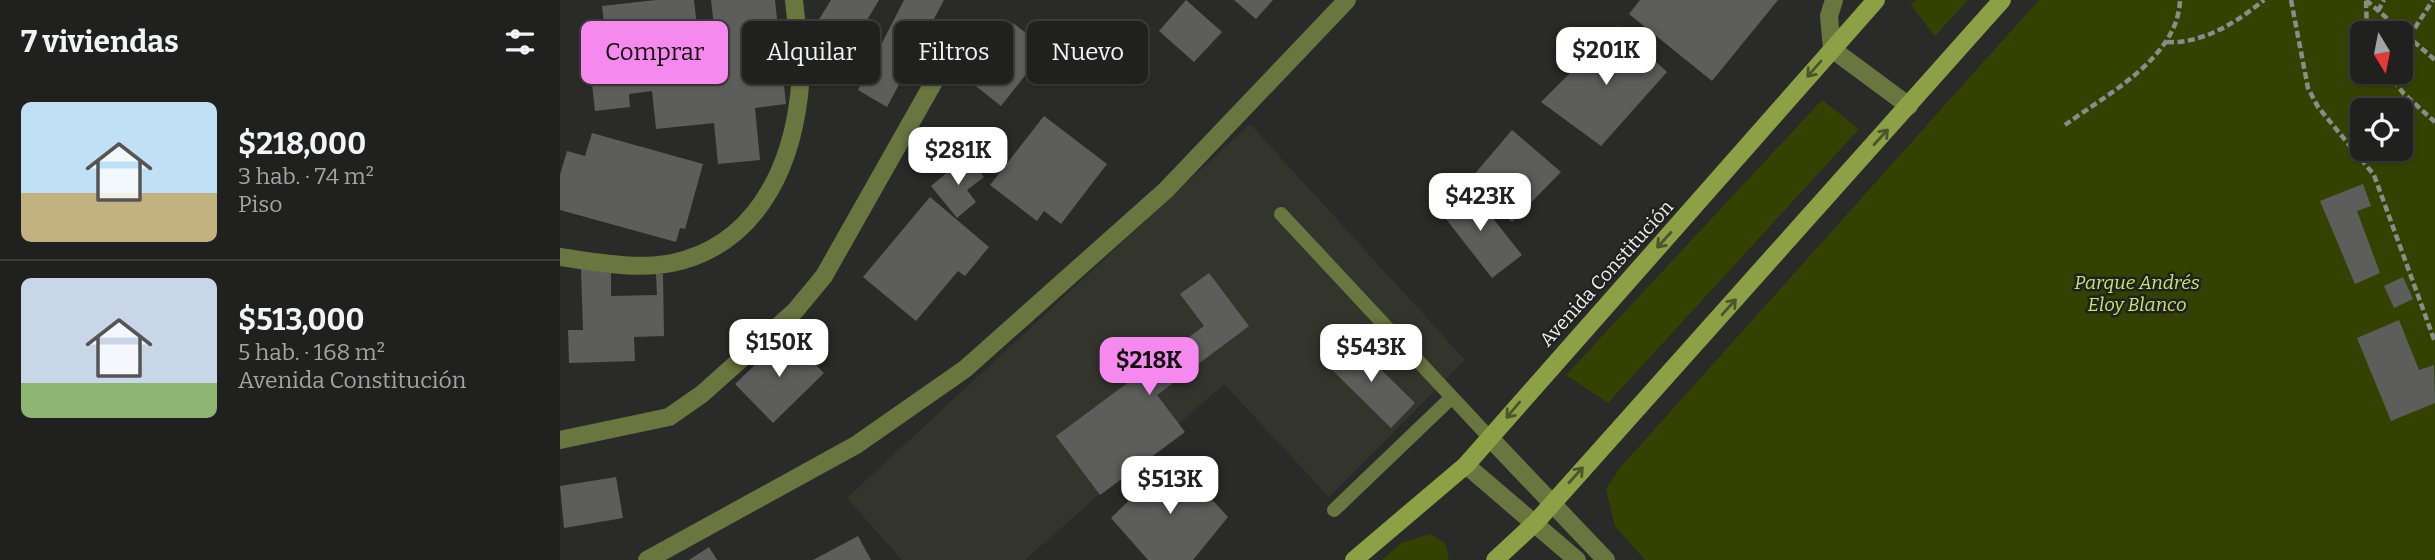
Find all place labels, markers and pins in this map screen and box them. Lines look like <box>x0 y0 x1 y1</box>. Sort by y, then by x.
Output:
pin: $201K <box>1557 28 1655 87</box>
pin: $281K <box>909 128 1007 187</box>
pin: $423K <box>1431 174 1529 233</box>
pin: $150K <box>730 320 828 379</box>
pin: $543K <box>1322 324 1420 384</box>
pin: $218K <box>1100 338 1198 397</box>
pin: $513K <box>1121 456 1219 516</box>

